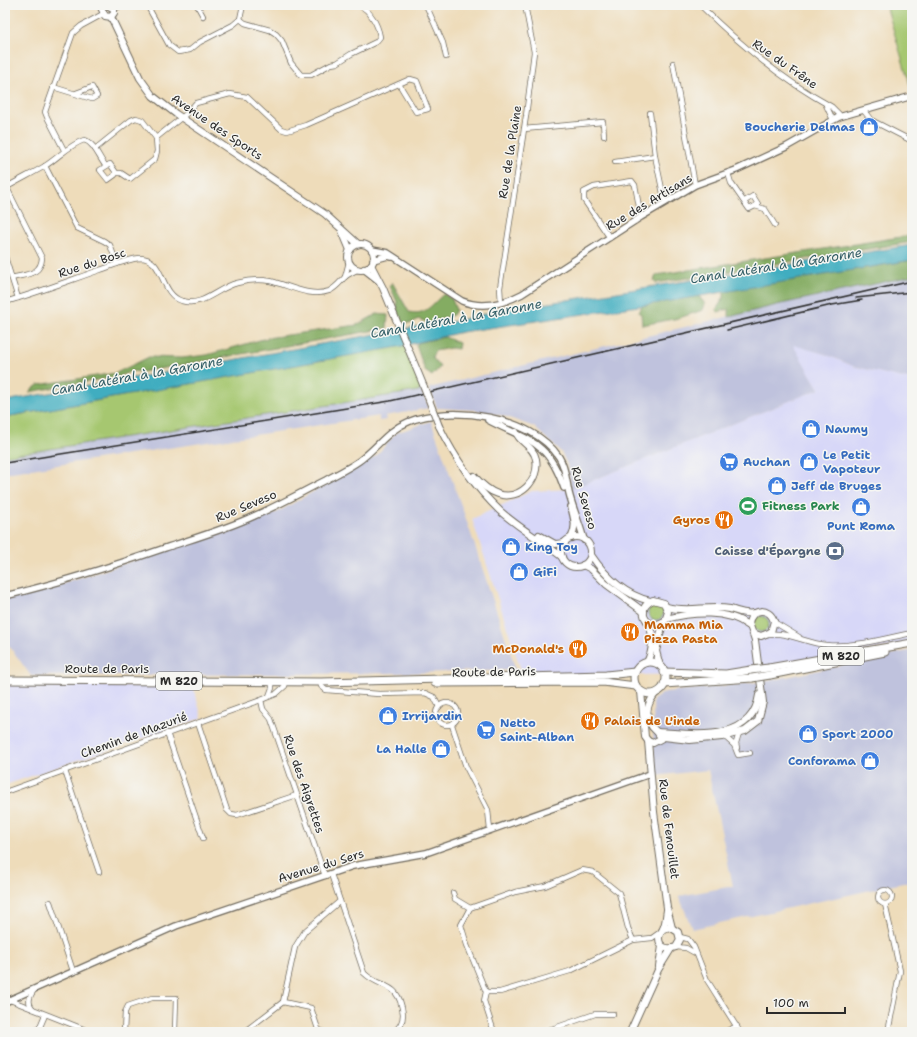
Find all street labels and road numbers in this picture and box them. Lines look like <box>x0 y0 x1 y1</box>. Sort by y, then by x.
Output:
street label: Rue du Frêne <box>749 36 821 93</box>
street label: Avenue des Sports <box>168 90 266 164</box>
street label: Rue de la Plaine <box>495 104 525 200</box>
street label: Rue des Artisans <box>603 170 695 234</box>
street label: Rue du Bosc <box>56 245 128 281</box>
street label: Rue Seveso <box>567 465 601 531</box>
street label: Rue Seveso <box>213 486 279 526</box>
road number: M 820 <box>818 647 864 665</box>
street label: Route de Paris <box>65 661 149 677</box>
street label: Route de Paris <box>452 663 536 681</box>
road number: M 820 <box>156 672 202 690</box>
street label: Chemin de Mazurié <box>78 708 190 762</box>
street label: Rue des Aigrettes <box>280 733 328 835</box>
street label: Rue de Fenouillet <box>655 778 683 880</box>
street label: Avenue du Sers <box>276 845 366 887</box>

